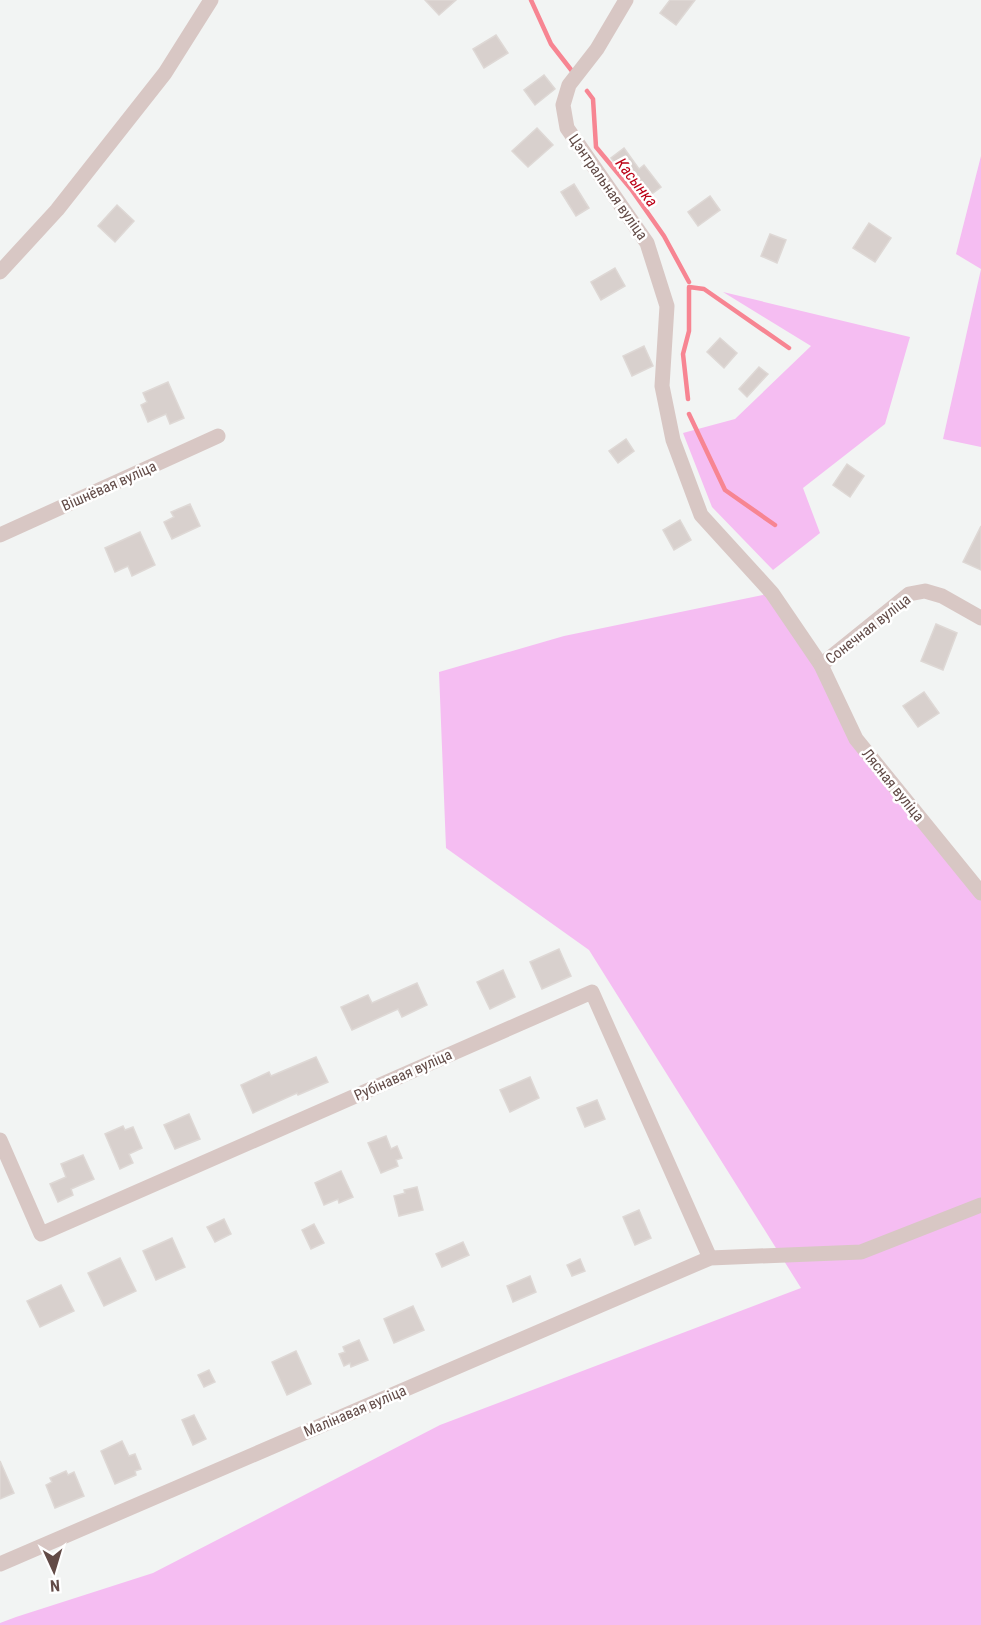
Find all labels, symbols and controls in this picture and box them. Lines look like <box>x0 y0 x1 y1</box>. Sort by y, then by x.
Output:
street label: Цэнтральная вуліца <box>565 131 651 243</box>
water label: Касынка <box>612 154 662 211</box>
street label: Вішнёвая вуліца <box>59 457 159 515</box>
street label: Сонечная вуліца <box>822 590 914 668</box>
street label: Лясная вуліца <box>858 745 928 825</box>
street label: Рубінавая вуліца <box>351 1045 455 1105</box>
street label: Малінавая вуліца <box>301 1381 409 1441</box>
north arrow <box>24 1541 84 1601</box>
text: N <box>49 1576 61 1595</box>

